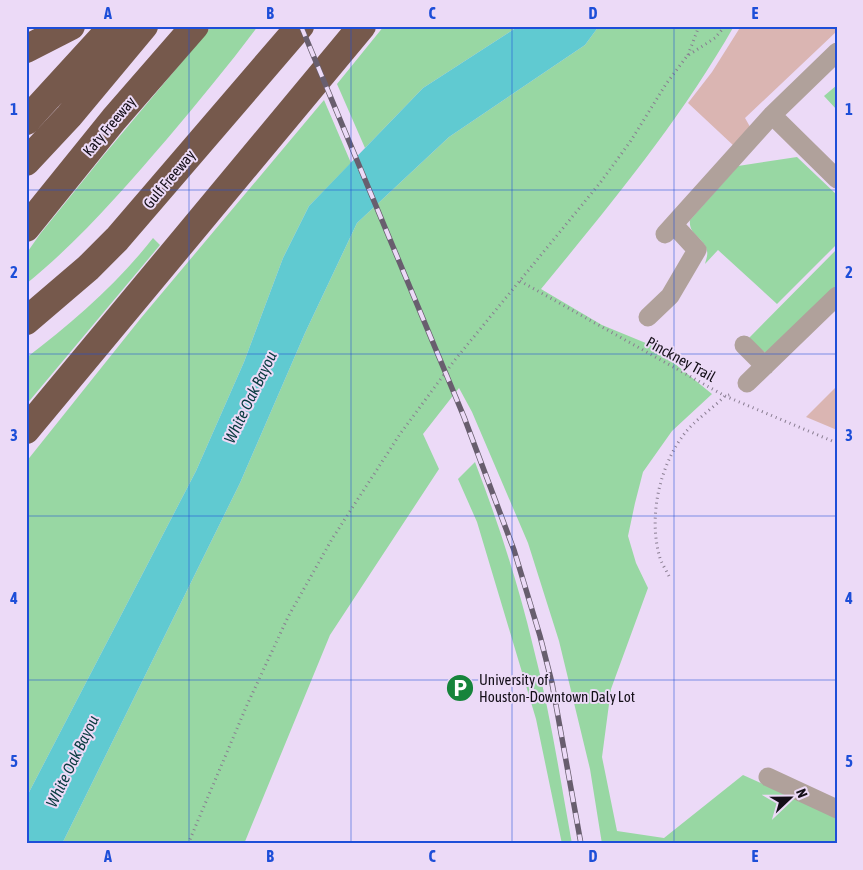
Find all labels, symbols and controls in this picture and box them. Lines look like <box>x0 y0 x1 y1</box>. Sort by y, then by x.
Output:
text: A <box>103 4 112 22</box>
text: B <box>266 4 274 22</box>
text: C <box>428 4 436 22</box>
text: D <box>589 4 598 22</box>
text: E <box>752 4 759 22</box>
street label: Katy Freeway <box>79 93 139 159</box>
text: 1 <box>10 100 18 118</box>
text: 1 <box>845 100 853 118</box>
street label: Gulf Freeway <box>140 146 198 212</box>
text: 2 <box>10 263 18 281</box>
text: 2 <box>845 263 853 281</box>
street label: Pinckney Trail <box>644 333 719 385</box>
water label: White Oak Bayou <box>220 348 281 446</box>
text: 3 <box>10 426 18 444</box>
text: 3 <box>845 426 853 444</box>
text: 4 <box>9 589 18 607</box>
text: 4 <box>844 589 853 607</box>
place label: University of Houston-Downtown Daly Lot <box>479 671 635 705</box>
parking icon: University of Houston-Downtown Daly Lot <box>445 673 475 703</box>
water label: White Oak Bayou <box>42 712 103 810</box>
text: 5 <box>10 752 18 770</box>
text: 5 <box>845 752 853 770</box>
north arrow <box>766 772 816 822</box>
text: N <box>793 786 811 800</box>
text: A <box>103 847 112 865</box>
text: B <box>266 847 274 865</box>
text: C <box>428 847 436 865</box>
text: D <box>589 847 598 865</box>
text: E <box>752 847 759 865</box>

